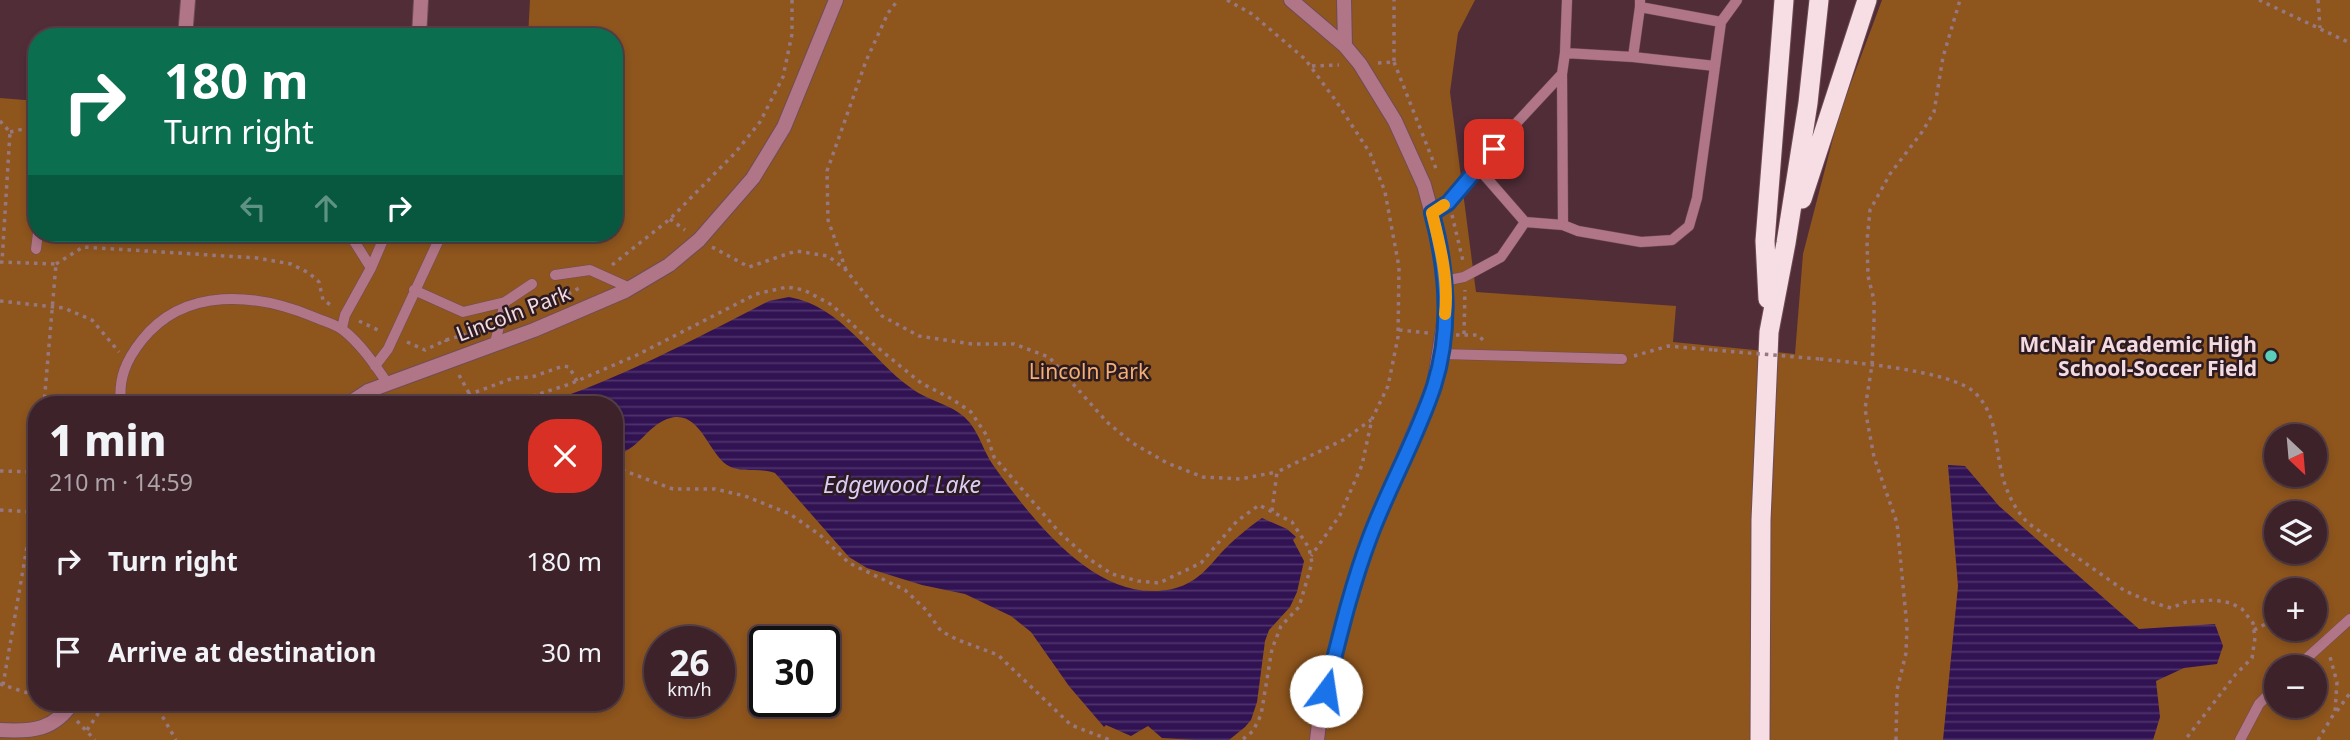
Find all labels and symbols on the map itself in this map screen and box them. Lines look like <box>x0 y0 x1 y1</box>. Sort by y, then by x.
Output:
pin <box>1464 119 1524 179</box>
street label: Lincoln Park <box>452 278 575 348</box>
place label: McNair Academic High School-Soccer Field <box>2020 330 2257 382</box>
marker: McNair Academic High School-Soccer Field <box>2263 348 2279 364</box>
park label: Lincoln Park <box>1029 357 1150 385</box>
north arrow <box>2264 424 2328 486</box>
water label: Edgewood Lake <box>823 468 981 500</box>
speed limit sign: 30 <box>749 626 840 717</box>
position arrow <box>1289 654 1363 728</box>

